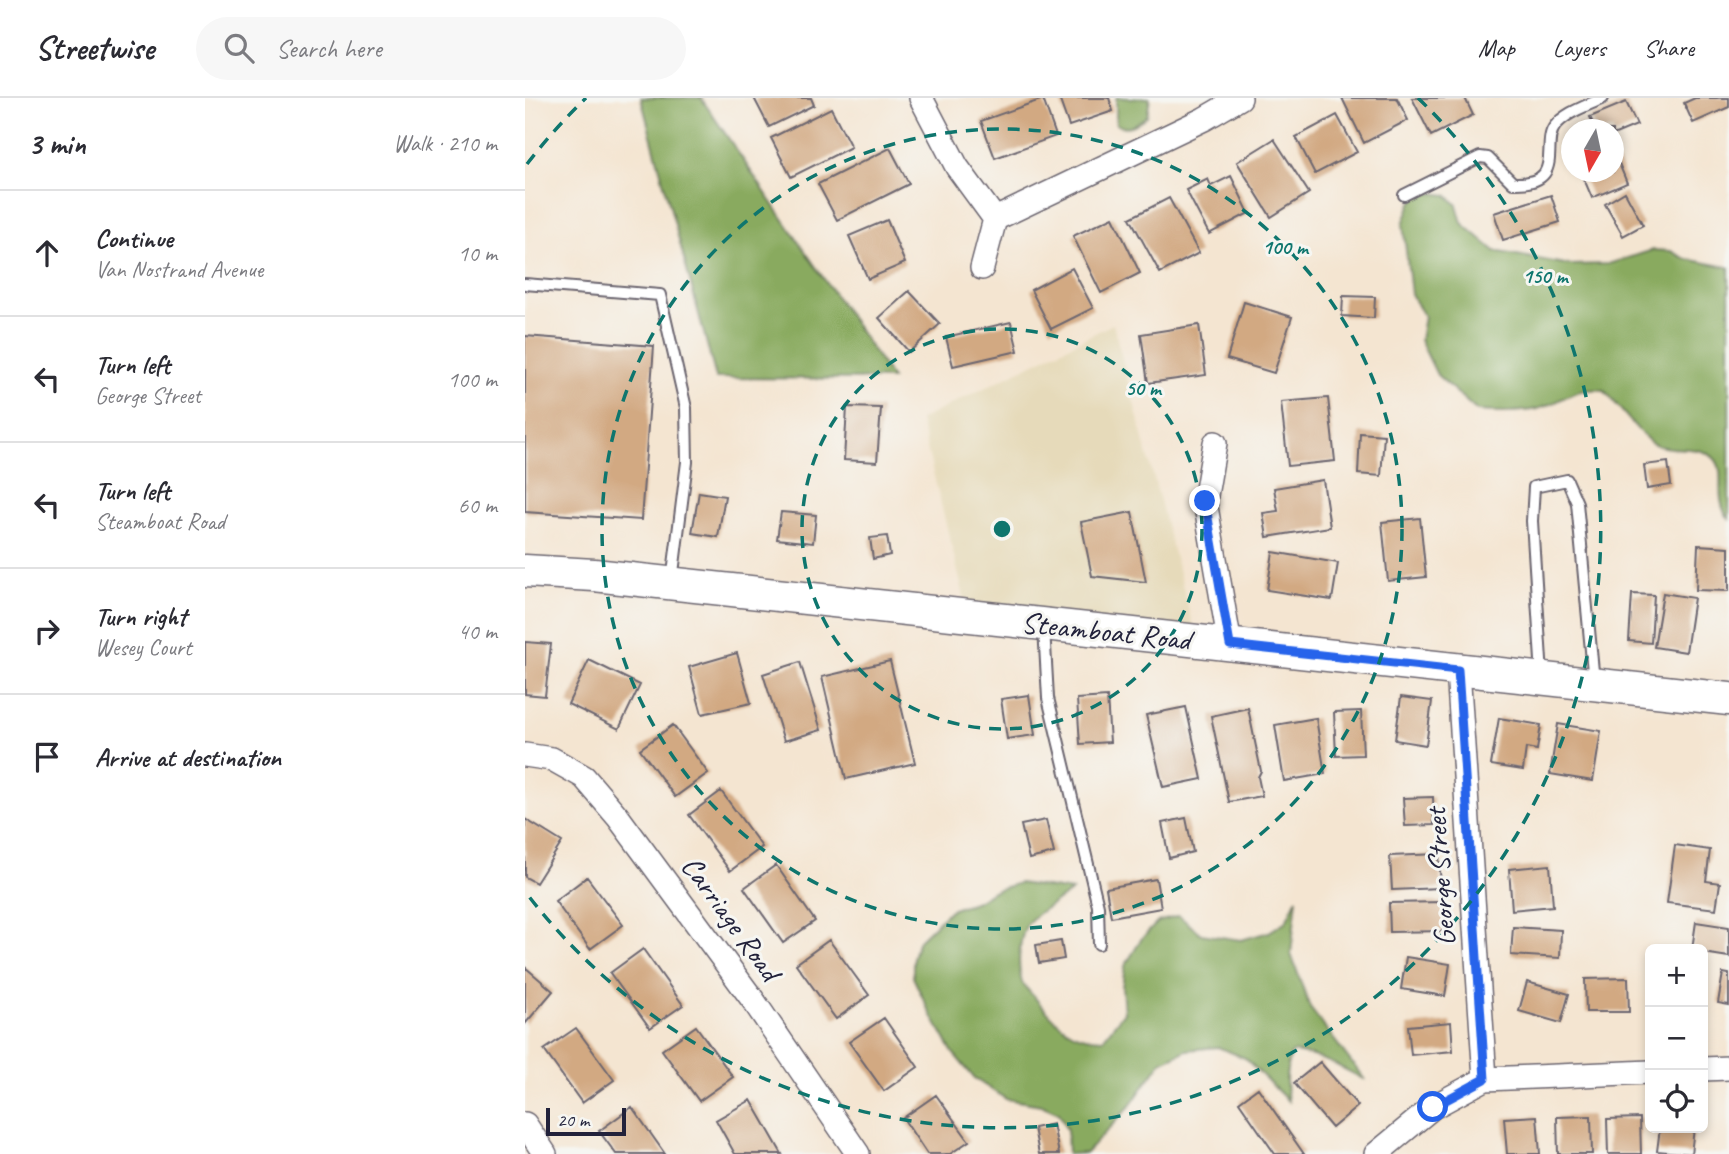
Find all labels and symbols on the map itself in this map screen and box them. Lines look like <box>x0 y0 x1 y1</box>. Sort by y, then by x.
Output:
north arrow <box>1561 119 1624 182</box>
text: 100 m <box>1262 234 1310 260</box>
text: 150 m <box>1522 263 1570 289</box>
text: 50 m <box>1125 375 1163 401</box>
route end <box>1189 485 1220 516</box>
centre of rings <box>990 517 1014 541</box>
street label: Steamboat Road <box>1020 603 1197 659</box>
street label: George Street <box>1416 804 1464 947</box>
street label: Carriage Road <box>673 848 791 991</box>
route start <box>1417 1091 1448 1122</box>
scale bar <box>546 1105 627 1137</box>

